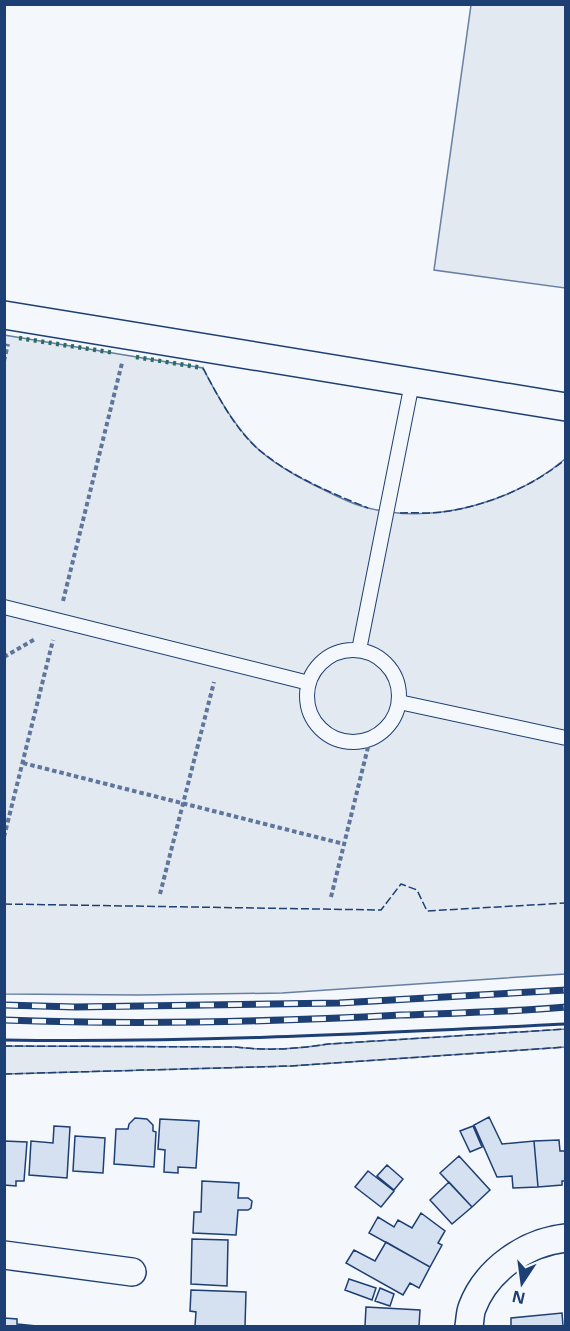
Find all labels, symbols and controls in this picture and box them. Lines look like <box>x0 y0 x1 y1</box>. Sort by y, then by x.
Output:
north arrow <box>492 1253 552 1313</box>
text: N <box>510 1285 527 1310</box>

